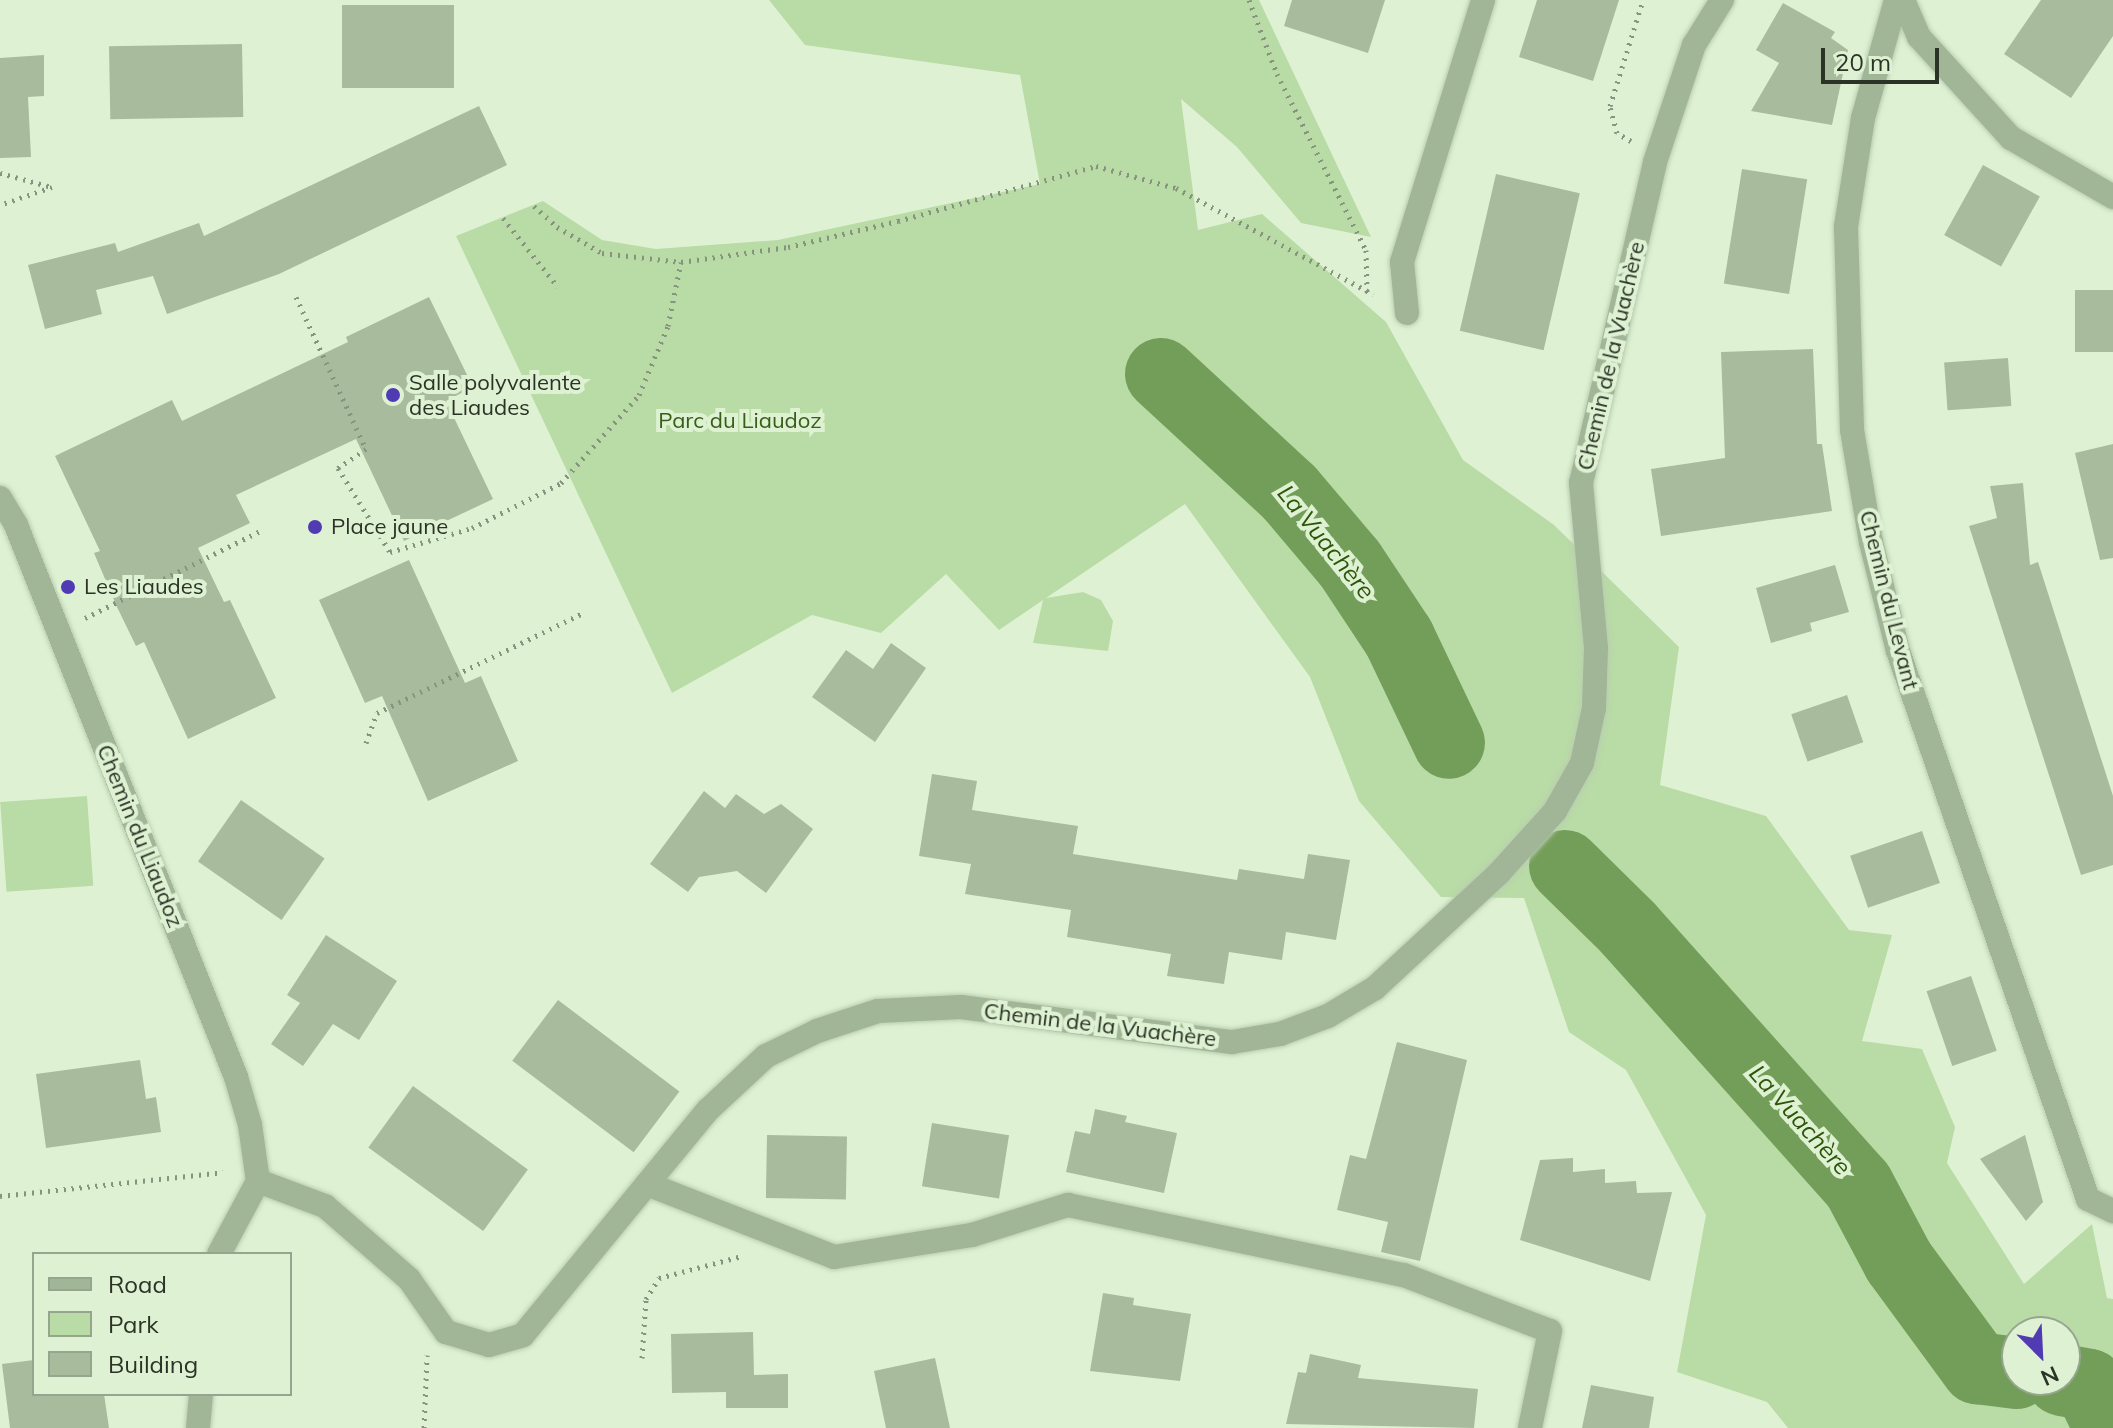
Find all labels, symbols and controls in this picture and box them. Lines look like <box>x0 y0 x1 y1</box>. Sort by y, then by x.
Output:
scale bar <box>1825 32 1943 82</box>
text: 20 m <box>1835 47 1891 77</box>
street label: Chemin de la Vuachère <box>1572 239 1650 473</box>
place label: Salle polyvalente des Liaudes <box>409 369 581 420</box>
marker: Salle polyvalente des Liaudes <box>384 386 402 404</box>
park label: Parc du Liaudoz <box>658 408 822 434</box>
water label: La Vuachère <box>1271 479 1381 605</box>
street label: Chemin du Levant <box>1854 508 1924 692</box>
place label: Place jaune <box>331 514 448 540</box>
marker: Place jaune <box>306 518 324 536</box>
place label: Les Liaudes <box>84 574 204 600</box>
marker: Les Liaudes <box>59 578 77 596</box>
street label: Chemin du Liaudoz <box>91 741 189 931</box>
street label: Chemin de la Vuachère <box>982 998 1218 1052</box>
water label: La Vuachère <box>1743 1059 1857 1181</box>
legend <box>32 1252 292 1396</box>
text: Road <box>108 1269 167 1299</box>
text: Park <box>108 1309 159 1339</box>
north arrow <box>2001 1316 2081 1396</box>
text: Building <box>108 1349 198 1379</box>
text: N <box>2037 1360 2063 1392</box>

